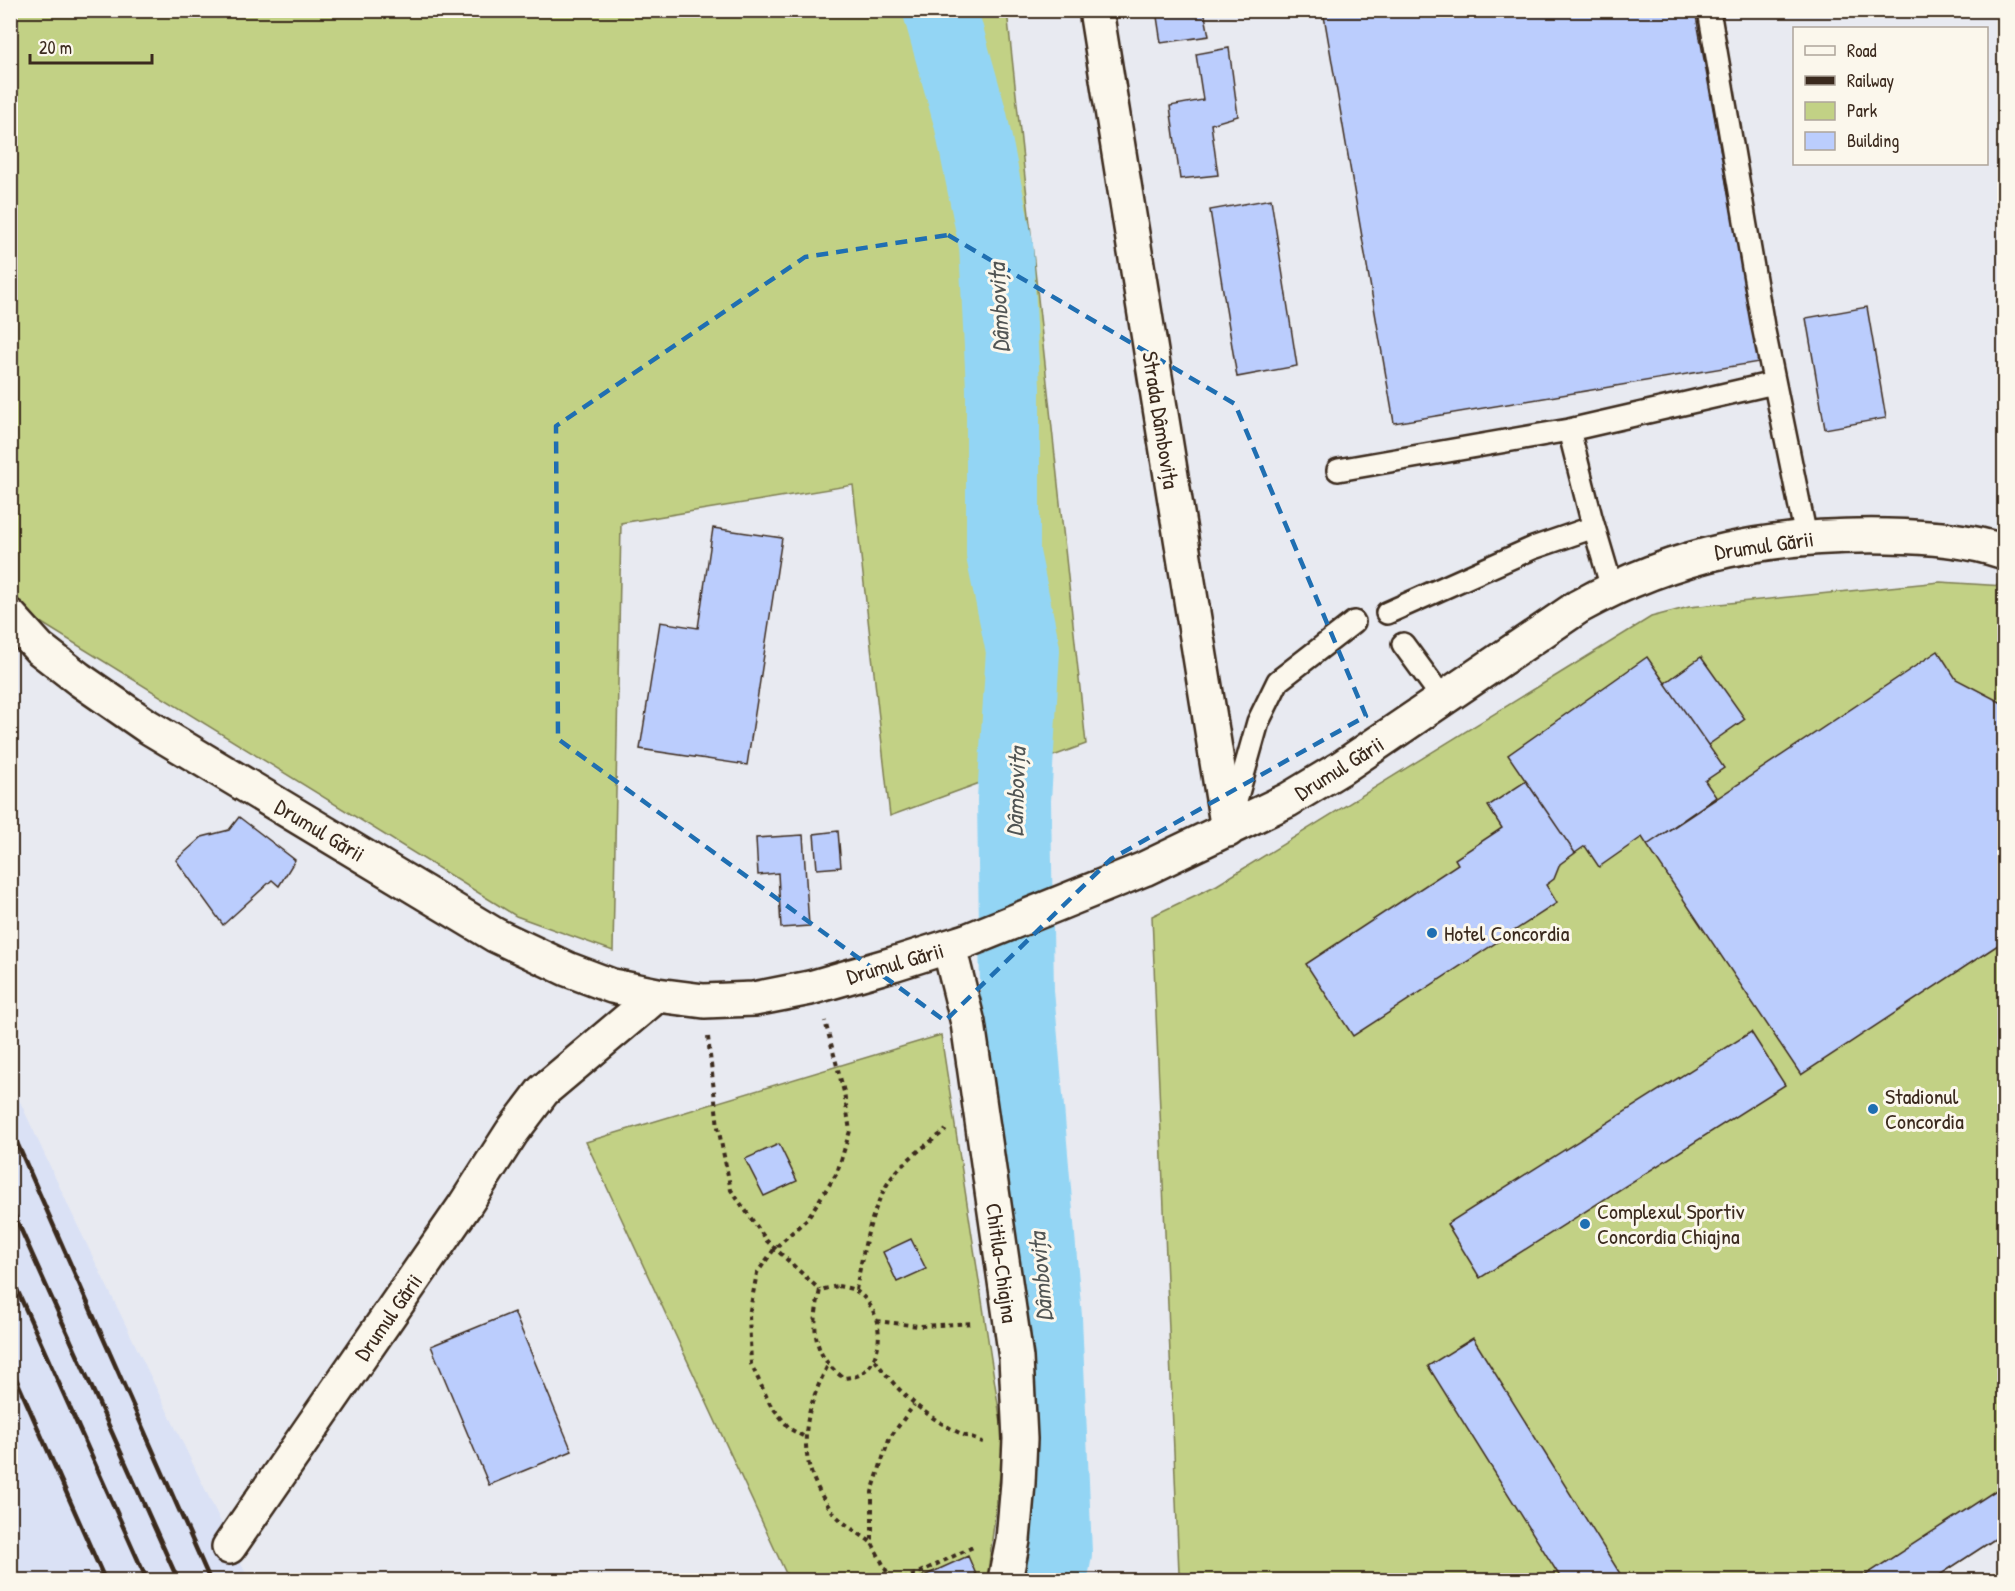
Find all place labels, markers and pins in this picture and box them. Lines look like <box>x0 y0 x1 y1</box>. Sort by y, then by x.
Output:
place label: Hotel Concordia <box>1444 918 1570 948</box>
marker: Hotel Concordia <box>1425 926 1439 940</box>
place label: Stadionul Concordia <box>1885 1081 1964 1136</box>
marker: Stadionul Concordia <box>1866 1102 1880 1116</box>
place label: Complexul Sportiv Concordia Chiajna <box>1597 1196 1745 1251</box>
marker: Complexul Sportiv Concordia Chiajna <box>1578 1217 1592 1231</box>

